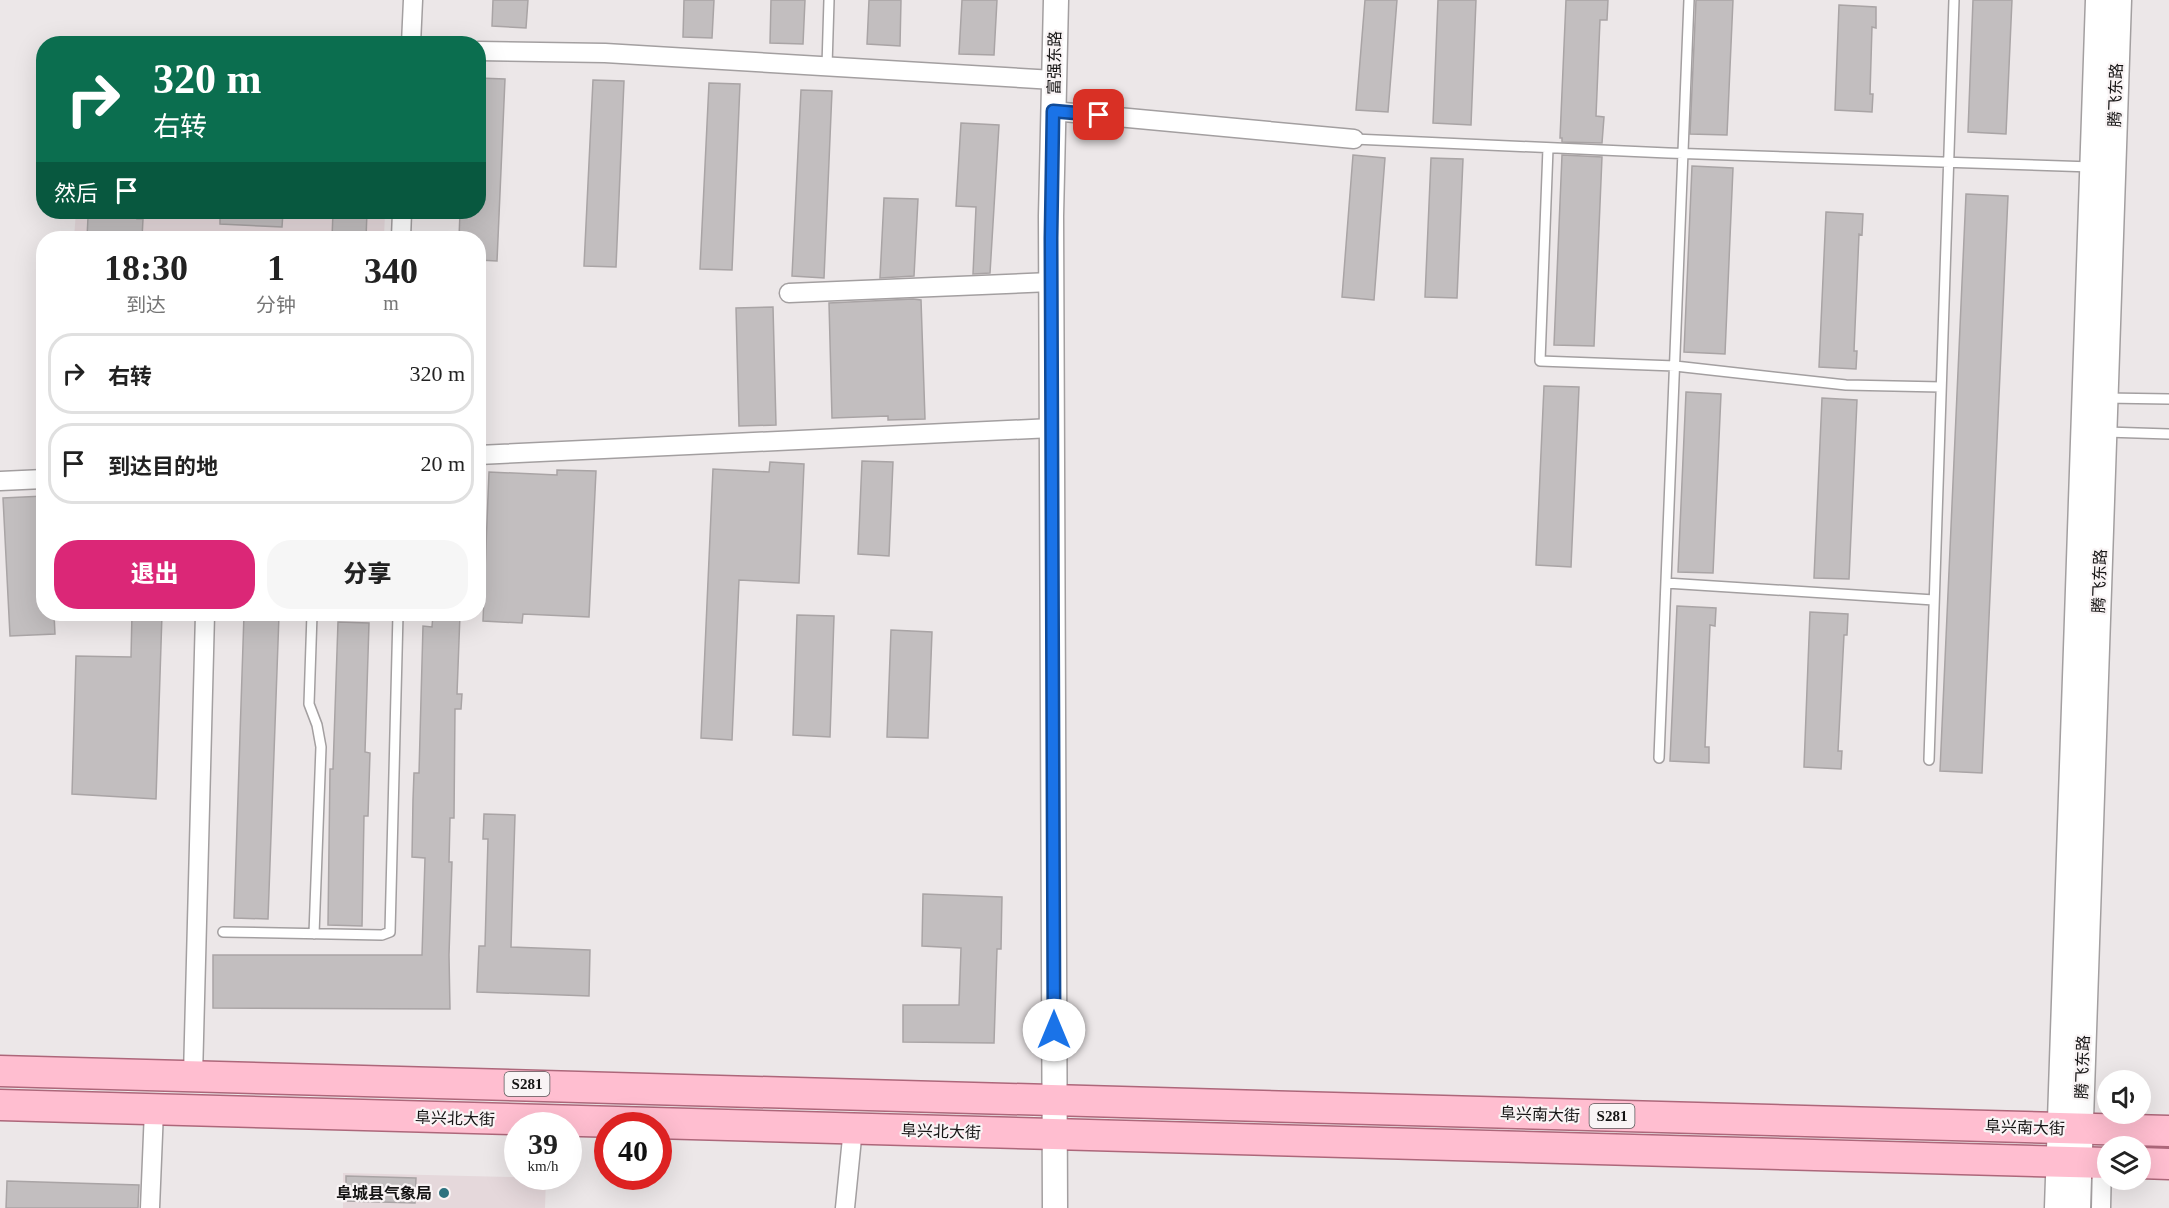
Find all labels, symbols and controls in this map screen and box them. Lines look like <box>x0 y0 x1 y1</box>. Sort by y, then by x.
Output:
street label: 富强东路 <box>1045 31 1064 95</box>
text: 320 m <box>153 56 262 102</box>
icon: right <box>54 60 132 138</box>
street label: 腾飞东路 <box>2106 63 2125 127</box>
pin <box>1073 89 1124 140</box>
icon: arrive <box>1082 98 1115 131</box>
text: 右转 <box>153 112 207 142</box>
icon: arrive <box>110 174 143 207</box>
text: 然后 <box>54 181 98 206</box>
text: 18:30 <box>104 248 188 288</box>
text: 1 <box>267 248 285 288</box>
text: 340 <box>364 251 418 291</box>
text: m <box>383 292 399 314</box>
text: 到达 <box>126 294 166 316</box>
text: 分钟 <box>256 294 296 316</box>
icon: right <box>57 357 90 390</box>
text: 320 m <box>409 361 465 386</box>
text: 右转 <box>108 364 152 389</box>
icon: arrive <box>57 447 90 480</box>
text: 20 m <box>420 451 465 476</box>
text: 到达目的地 <box>108 454 218 479</box>
button: 退出 <box>54 540 255 609</box>
button: 分享 <box>267 540 468 609</box>
street label: 腾飞东路 <box>2090 549 2109 613</box>
position arrow <box>1022 998 1086 1062</box>
street label: 腾飞东路 <box>2073 1035 2092 1099</box>
map controls <box>2097 1070 2151 1190</box>
button: sound <box>2097 1070 2151 1124</box>
road number: S281 <box>504 1072 550 1096</box>
road number: S281 <box>1590 1104 1634 1128</box>
street label: 阜兴南大街 <box>1500 1105 1580 1124</box>
street label: 阜兴北大街 <box>415 1109 495 1128</box>
speed limit sign: 40 <box>594 1112 672 1190</box>
street label: 阜兴南大街 <box>1985 1118 2065 1137</box>
street label: 阜兴北大街 <box>901 1122 981 1141</box>
text: 39 <box>528 1127 558 1160</box>
button: layers <box>2097 1136 2151 1190</box>
text: km/h <box>528 1158 558 1174</box>
place label: 阜城县气象局 <box>336 1184 432 1202</box>
marker: 阜城县气象局 <box>437 1186 451 1200</box>

